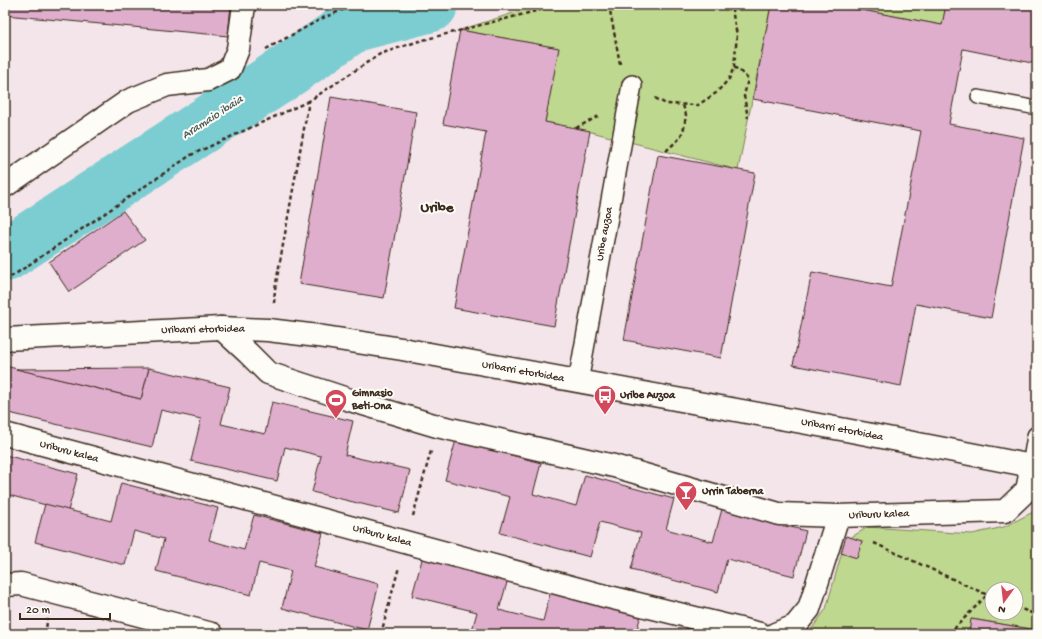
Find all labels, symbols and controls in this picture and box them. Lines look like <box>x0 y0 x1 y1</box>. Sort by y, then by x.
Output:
water label: Aramaio ibaia <box>180 92 247 143</box>
district label: Uribe <box>421 199 455 217</box>
street label: Uribe auzoa <box>594 205 616 262</box>
street label: Uribarri etorbidea <box>161 323 246 337</box>
street label: Uribarri etorbidea <box>481 359 566 385</box>
bus stop icon: Uribe Auzoa <box>592 383 618 416</box>
sports icon: Gimnasio Beti-Ona <box>323 387 349 420</box>
place label: Gimnasio Beti-Ona <box>351 388 393 413</box>
place label: Uribe Auzoa <box>620 390 676 402</box>
street label: Uribarri etorbidea <box>800 416 885 444</box>
street label: Uriburu kalea <box>38 438 101 466</box>
bar icon: Urrin Taberna <box>673 479 699 512</box>
place label: Urrin Taberna <box>702 486 764 498</box>
street label: Uriburu kalea <box>849 508 910 522</box>
street label: Uriburu kalea <box>351 522 414 550</box>
north arrow <box>984 581 1024 621</box>
scale bar <box>20 595 110 621</box>
text: N <box>997 602 1007 615</box>
text: 20 m <box>26 604 51 618</box>

